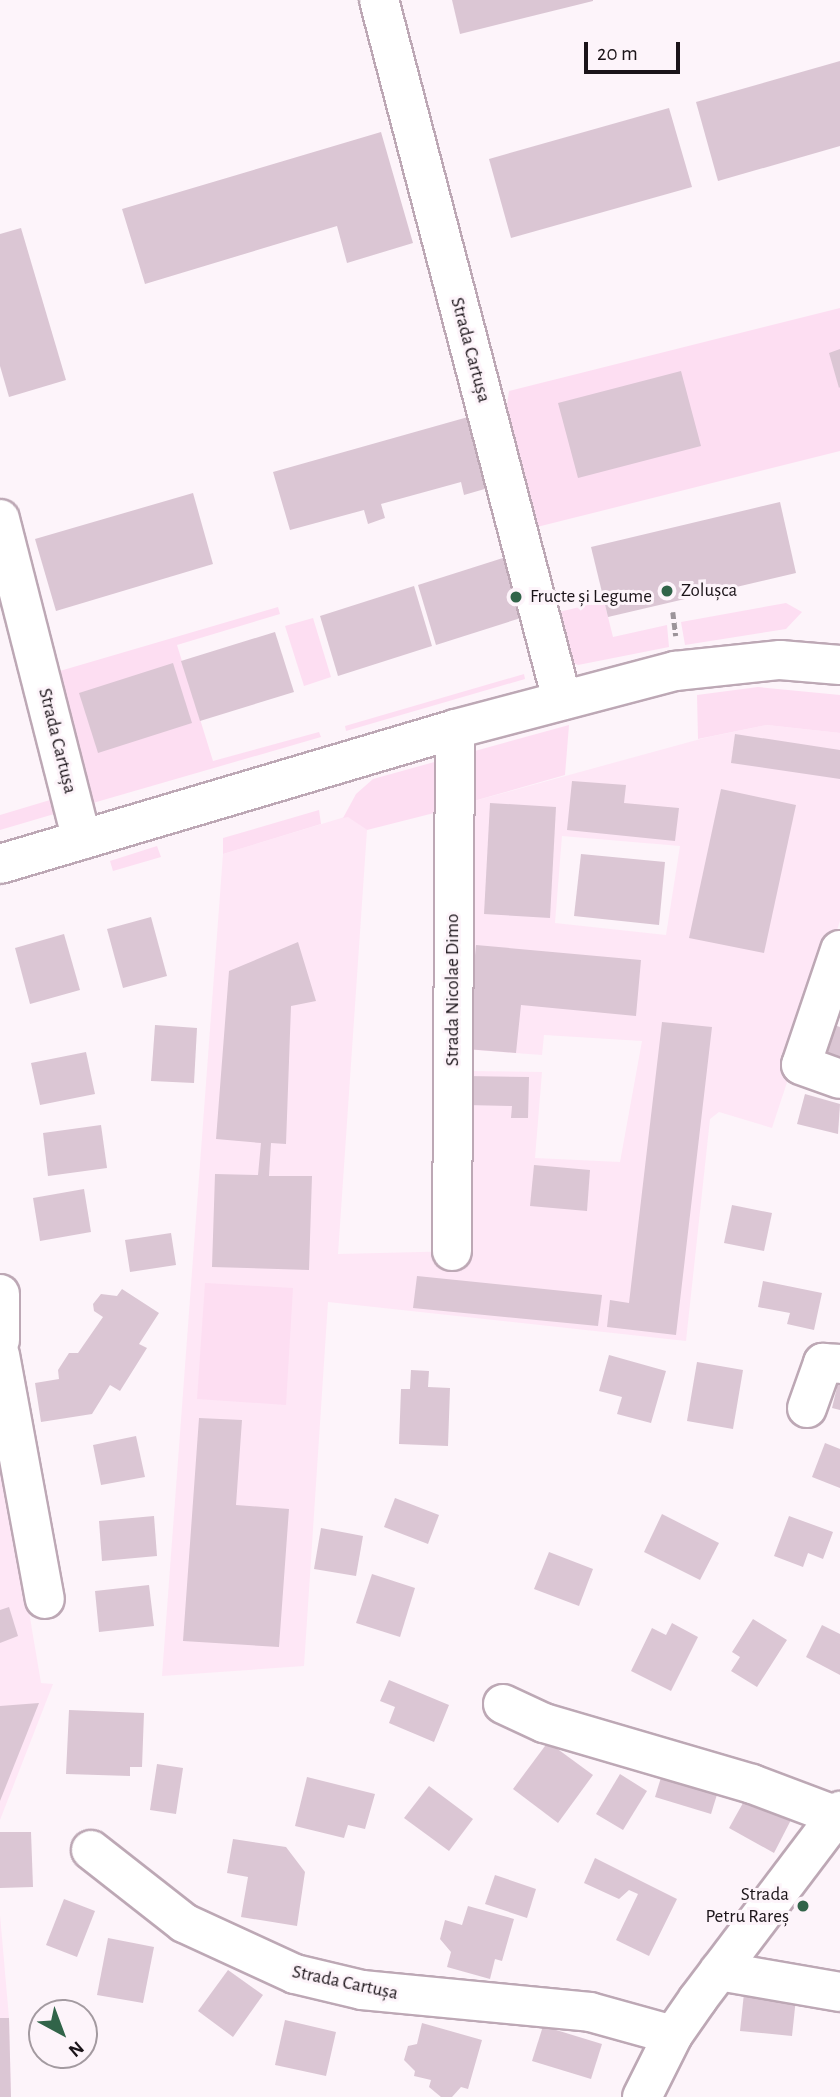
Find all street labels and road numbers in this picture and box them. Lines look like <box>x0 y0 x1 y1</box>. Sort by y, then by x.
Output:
street label: Strada Cartușa <box>445 295 495 405</box>
street label: Strada Cartușa <box>33 686 81 796</box>
street label: Strada Nicolae Dimo <box>442 914 464 1066</box>
street label: Strada Cartușa <box>290 1961 400 2005</box>

